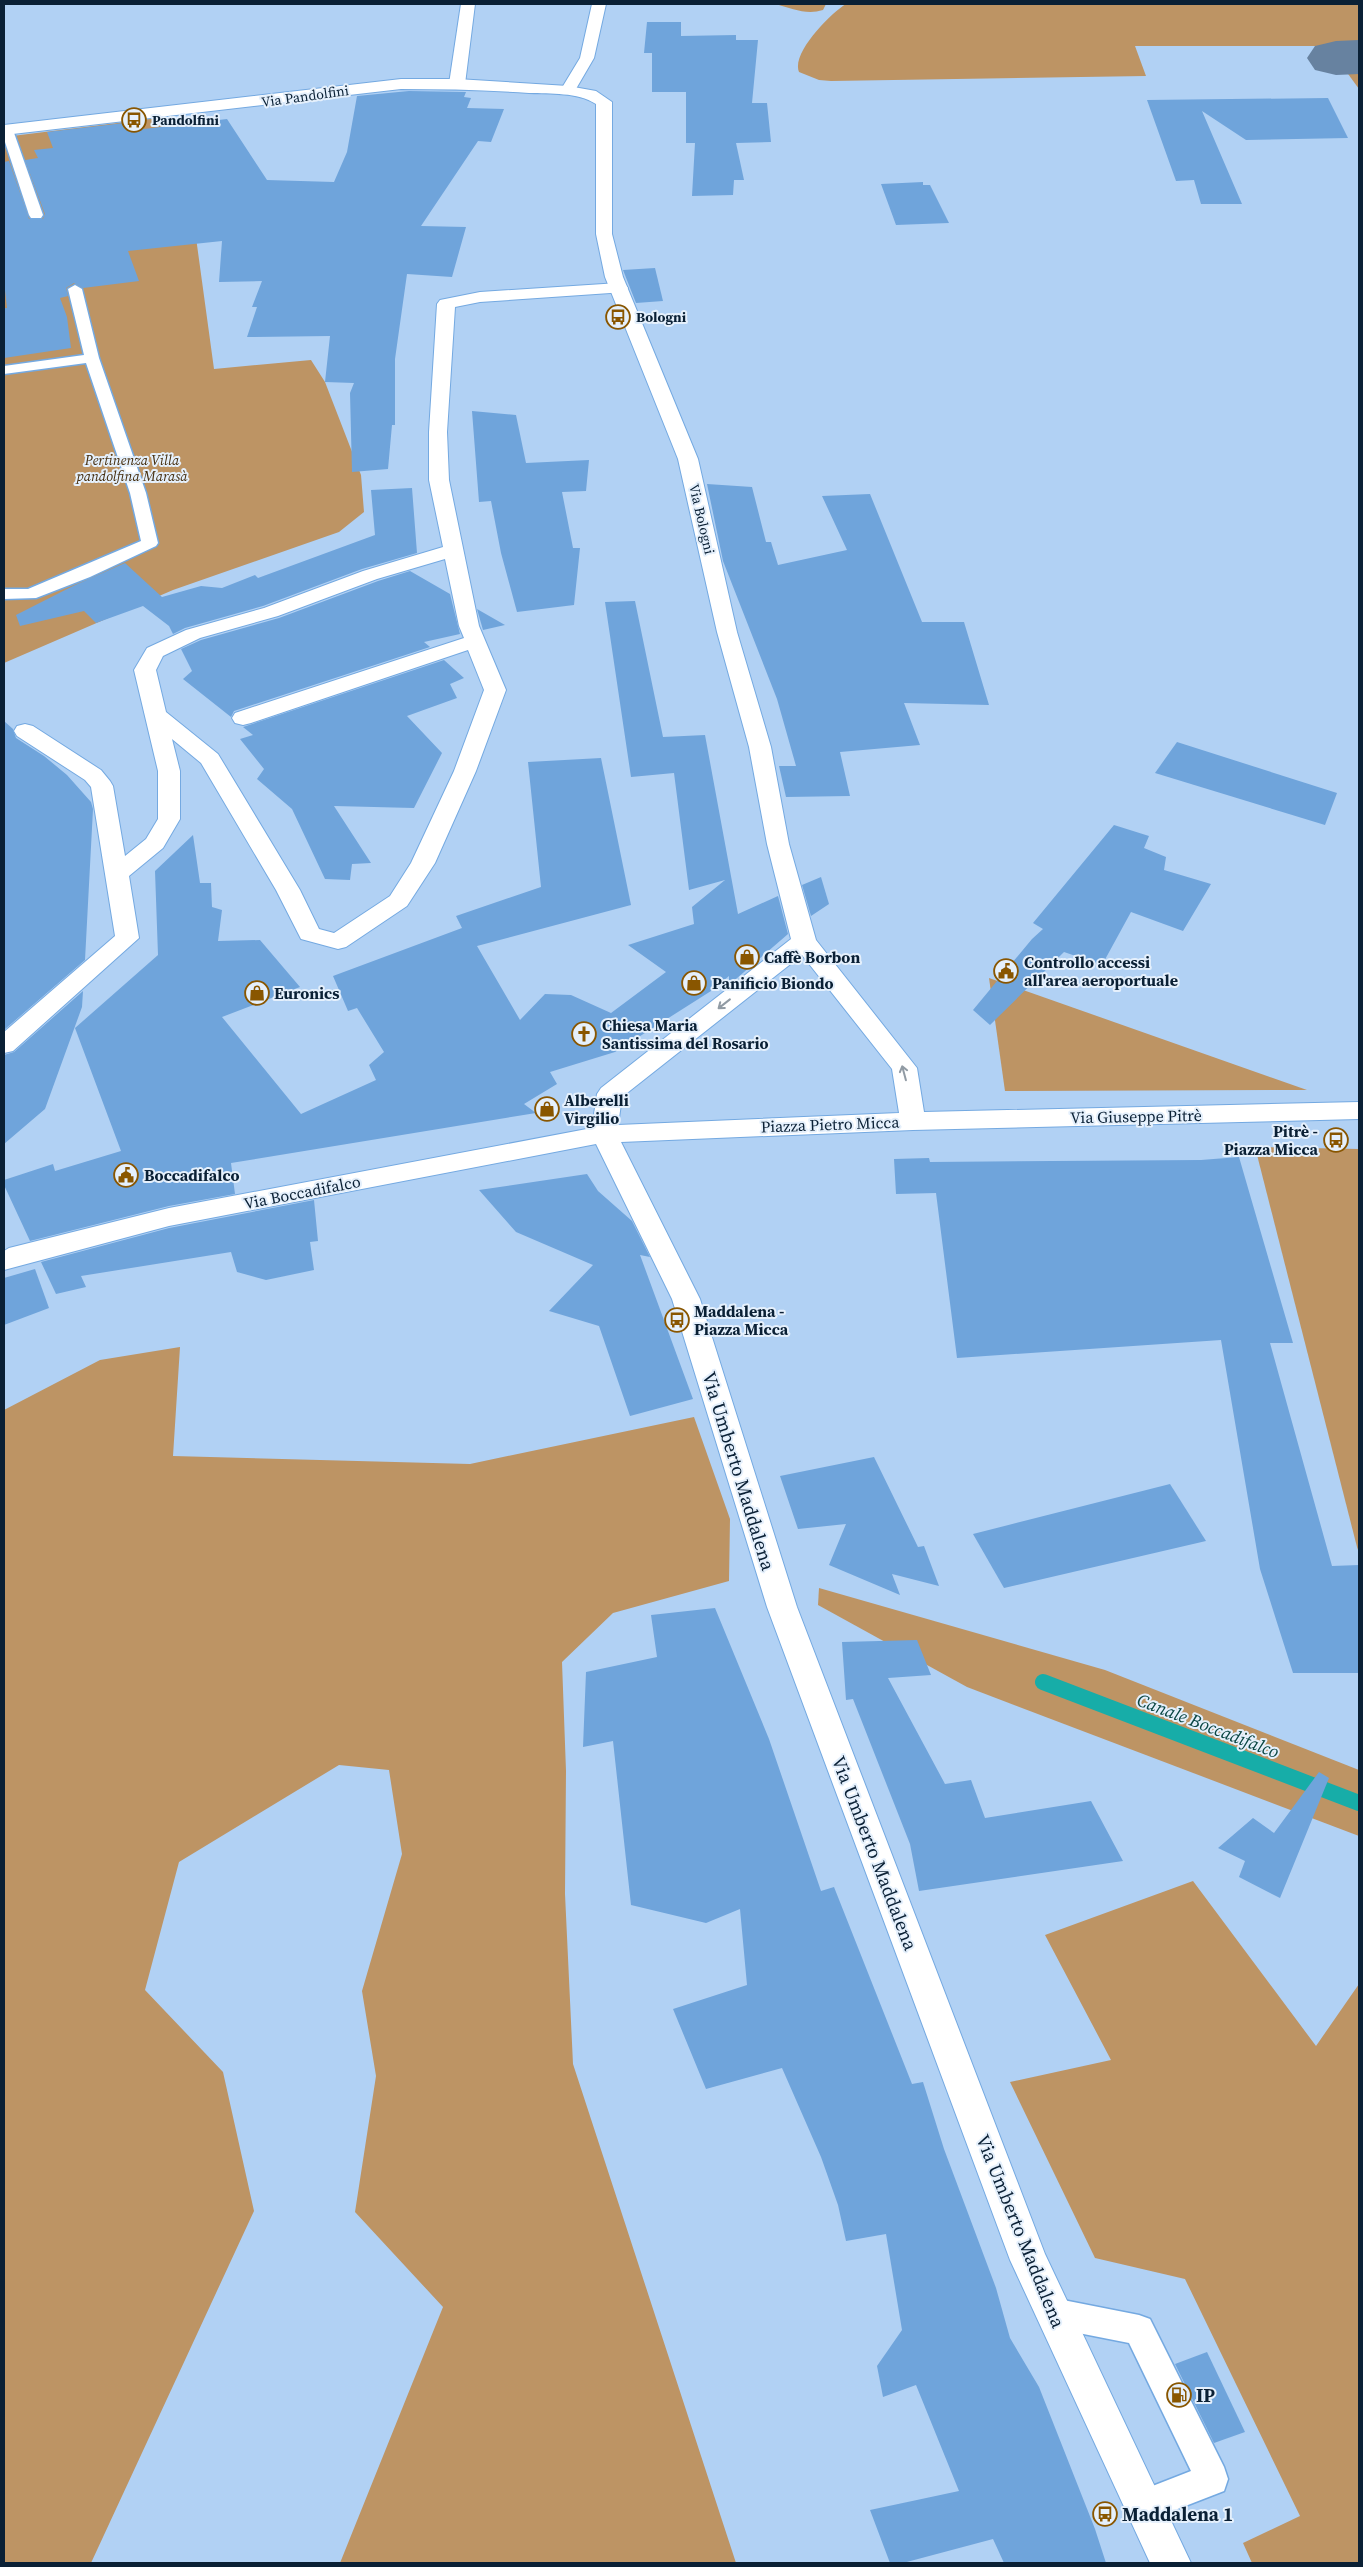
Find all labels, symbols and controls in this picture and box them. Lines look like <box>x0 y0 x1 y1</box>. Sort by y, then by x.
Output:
street label: Via Pandolfini <box>260 80 350 112</box>
bus stop icon: Pandolfini <box>121 107 147 133</box>
place label: Pandolfini <box>152 110 220 130</box>
bus stop icon: Bologni <box>605 304 631 330</box>
place label: Bologni <box>636 307 687 327</box>
park label: Pertinenza Villa pandolfina Marasà <box>75 450 188 486</box>
street label: Via Bologni <box>684 482 720 556</box>
shop icon: Caffè Borbon <box>734 944 760 970</box>
place label: Caffè Borbon <box>764 946 860 968</box>
place label: Controllo accessi all'area aeroportuale <box>1024 951 1178 991</box>
public building icon: Controllo accessi all'area aeroportuale <box>993 958 1019 984</box>
shop icon: Panificio Biondo <box>681 970 707 996</box>
place label: Panificio Biondo <box>712 972 834 994</box>
shop icon: Euronics <box>244 980 270 1006</box>
place label: Euronics <box>274 982 340 1004</box>
one-way arrow <box>718 998 731 1009</box>
place label: Chiesa Maria Santissima del Rosario <box>602 1014 769 1054</box>
church icon: Chiesa Maria Santissima del Rosario <box>571 1021 597 1047</box>
one-way arrow <box>899 1066 909 1082</box>
place label: Alberelli Virgilio <box>564 1089 629 1129</box>
shop icon: Alberelli Virgilio <box>534 1096 560 1122</box>
street label: Via Giuseppe Pitrè <box>1070 1104 1202 1128</box>
street label: Piazza Pietro Micca <box>760 1111 901 1137</box>
place label: Pitrè - Piazza Micca <box>1224 1120 1318 1160</box>
bus stop icon: Pitrè - Piazza Micca <box>1323 1127 1349 1153</box>
public building icon: Boccadifalco <box>113 1162 139 1188</box>
place label: Boccadifalco <box>144 1164 240 1186</box>
street label: Via Boccadifalco <box>242 1170 363 1214</box>
place label: Maddalena - Piazza Micca <box>694 1300 789 1340</box>
bus stop icon: Maddalena - Piazza Micca <box>664 1307 690 1333</box>
street label: Via Umberto Maddalena <box>696 1368 782 1574</box>
water label: Canale Boccadifalco <box>1134 1687 1283 1764</box>
street label: Via Umberto Maddalena <box>826 1752 924 1954</box>
street label: Via Umberto Maddalena <box>970 2130 1072 2332</box>
fuel station icon: IP <box>1166 2382 1192 2408</box>
place label: IP <box>1196 2382 1215 2408</box>
bus stop icon: Maddalena 1 <box>1092 2501 1118 2527</box>
place label: Maddalena 1 <box>1122 2501 1233 2527</box>

